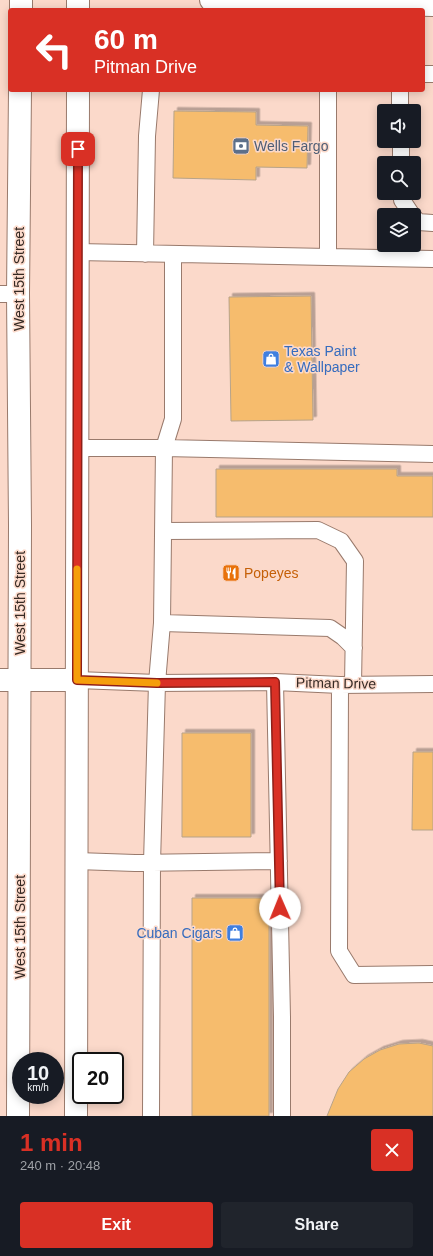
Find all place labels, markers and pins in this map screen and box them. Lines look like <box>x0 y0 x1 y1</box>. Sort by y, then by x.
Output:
pin <box>61 132 95 166</box>
bank icon: Wells Fargo <box>231 136 251 156</box>
place label: Wells Fargo <box>254 138 329 154</box>
place label: Texas Paint & Wallpaper <box>284 343 360 375</box>
shop icon: Texas Paint & Wallpaper <box>261 349 281 369</box>
restaurant icon: Popeyes <box>221 563 241 583</box>
place label: Popeyes <box>244 565 298 581</box>
shop icon: Cuban Cigars <box>225 923 245 943</box>
place label: Cuban Cigars <box>136 925 222 941</box>

